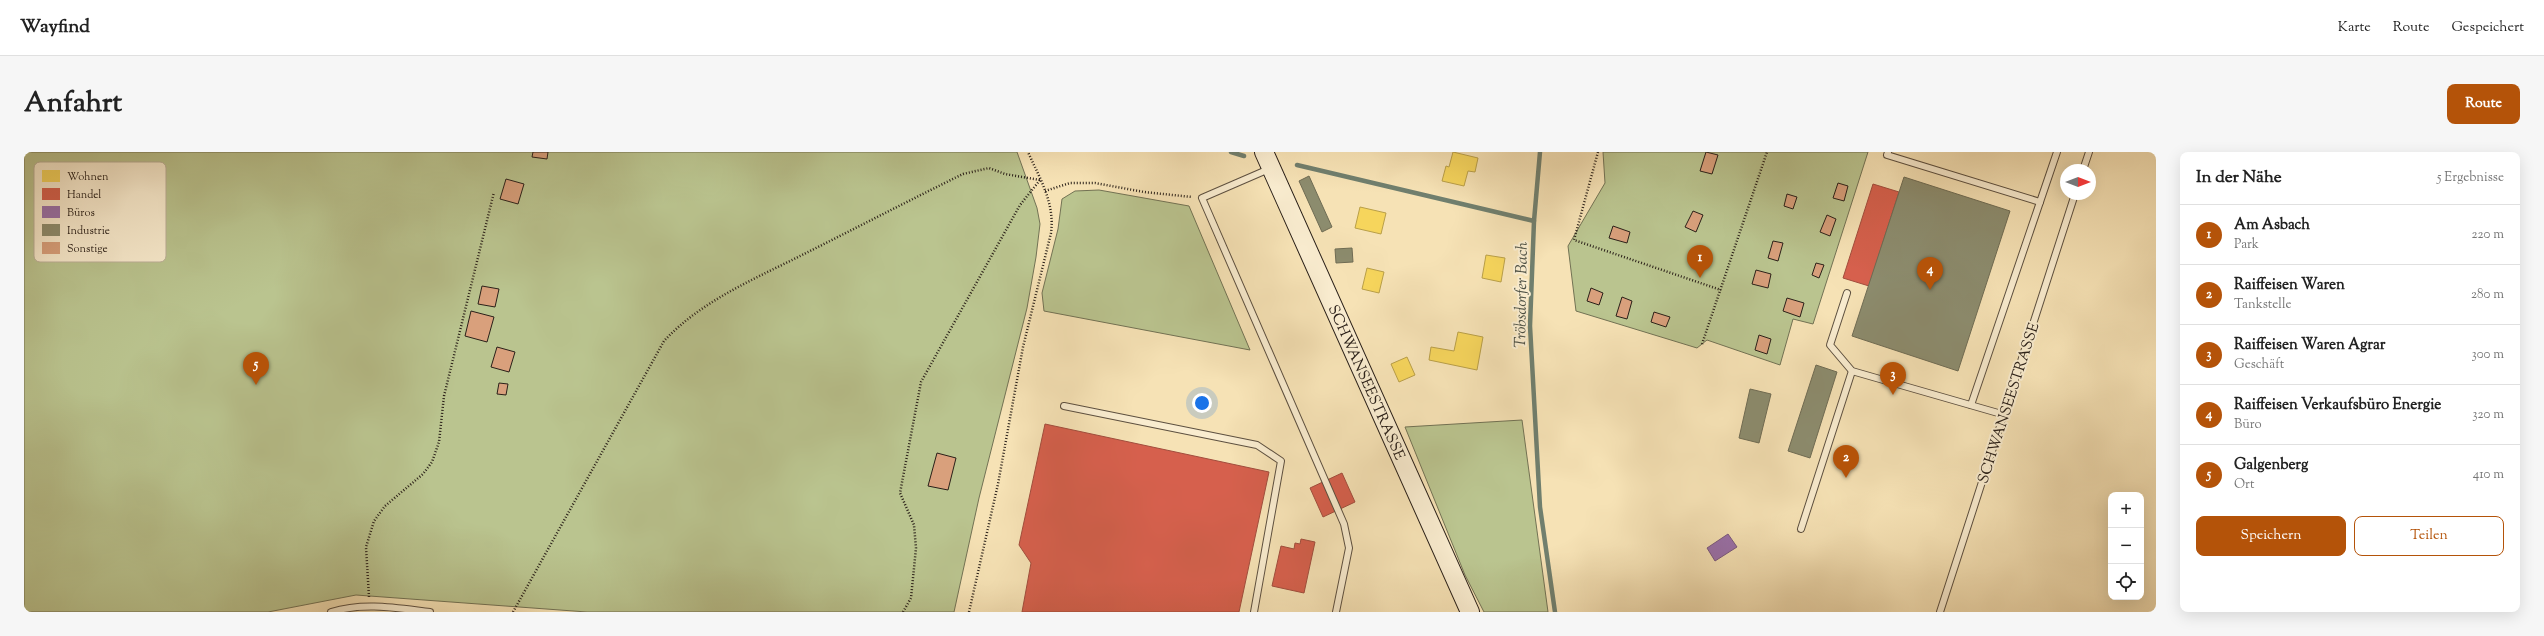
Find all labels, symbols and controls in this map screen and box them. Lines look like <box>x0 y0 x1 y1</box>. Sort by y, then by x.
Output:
text: Wayfind <box>20 14 90 41</box>
text: Karte <box>2338 18 2371 38</box>
text: Route <box>2393 18 2429 38</box>
text: Gespeichert <box>2451 18 2524 38</box>
text: Anfahrt <box>24 84 122 124</box>
button: Route <box>2447 84 2520 124</box>
legend <box>34 162 166 262</box>
north arrow <box>2060 164 2096 200</box>
text: In der Nähe <box>2196 166 2282 190</box>
text: Wohnen <box>67 169 109 185</box>
text: 5 Ergebnisse <box>2437 169 2504 187</box>
text: Handel <box>67 187 101 203</box>
text: Büros <box>67 205 95 221</box>
text: Am Asbach <box>2234 215 2310 236</box>
text: Industrie <box>67 223 110 239</box>
text: 1 <box>2207 226 2211 244</box>
text: 220 m <box>2471 226 2504 244</box>
text: Park <box>2234 236 2259 254</box>
text: Sonstige <box>67 241 108 257</box>
water label: Tröbsdorfer Bach <box>1510 242 1535 348</box>
pin: 1 <box>1687 245 1713 278</box>
pin: 4 <box>1917 257 1943 290</box>
text: Raiffeisen Waren <box>2234 275 2345 296</box>
text: 2 <box>2206 286 2212 304</box>
text: 280 m <box>2471 286 2504 304</box>
text: Tankstelle <box>2234 296 2292 314</box>
street label: SCHWANSEESTRASSE <box>1322 302 1409 464</box>
street label: SCHWANSEESTRASSE <box>1974 320 2045 487</box>
text: Raiffeisen Waren Agrar <box>2234 335 2385 356</box>
text: 3 <box>2206 346 2212 364</box>
text: 300 m <box>2472 346 2504 364</box>
pin: 5 <box>243 352 269 385</box>
text: Geschäft <box>2234 356 2284 374</box>
pin: 3 <box>1880 362 1906 395</box>
your location <box>1192 393 1212 413</box>
text: Raiffeisen Verkaufsbüro Energie <box>2234 395 2441 416</box>
text: 4 <box>2206 406 2212 424</box>
text: 320 m <box>2472 406 2504 424</box>
text: Büro <box>2234 416 2262 434</box>
pin: 2 <box>1833 445 1859 478</box>
text: Galgenberg <box>2234 455 2308 476</box>
text: 5 <box>2207 466 2211 484</box>
text: 410 m <box>2473 466 2504 484</box>
text: Ort <box>2234 476 2254 494</box>
map controls <box>2108 492 2144 600</box>
button: + <box>2108 492 2144 528</box>
button: Speichern <box>2196 516 2346 556</box>
button: Teilen <box>2354 516 2504 556</box>
button: − <box>2108 528 2144 564</box>
button: locate <box>2108 564 2144 600</box>

